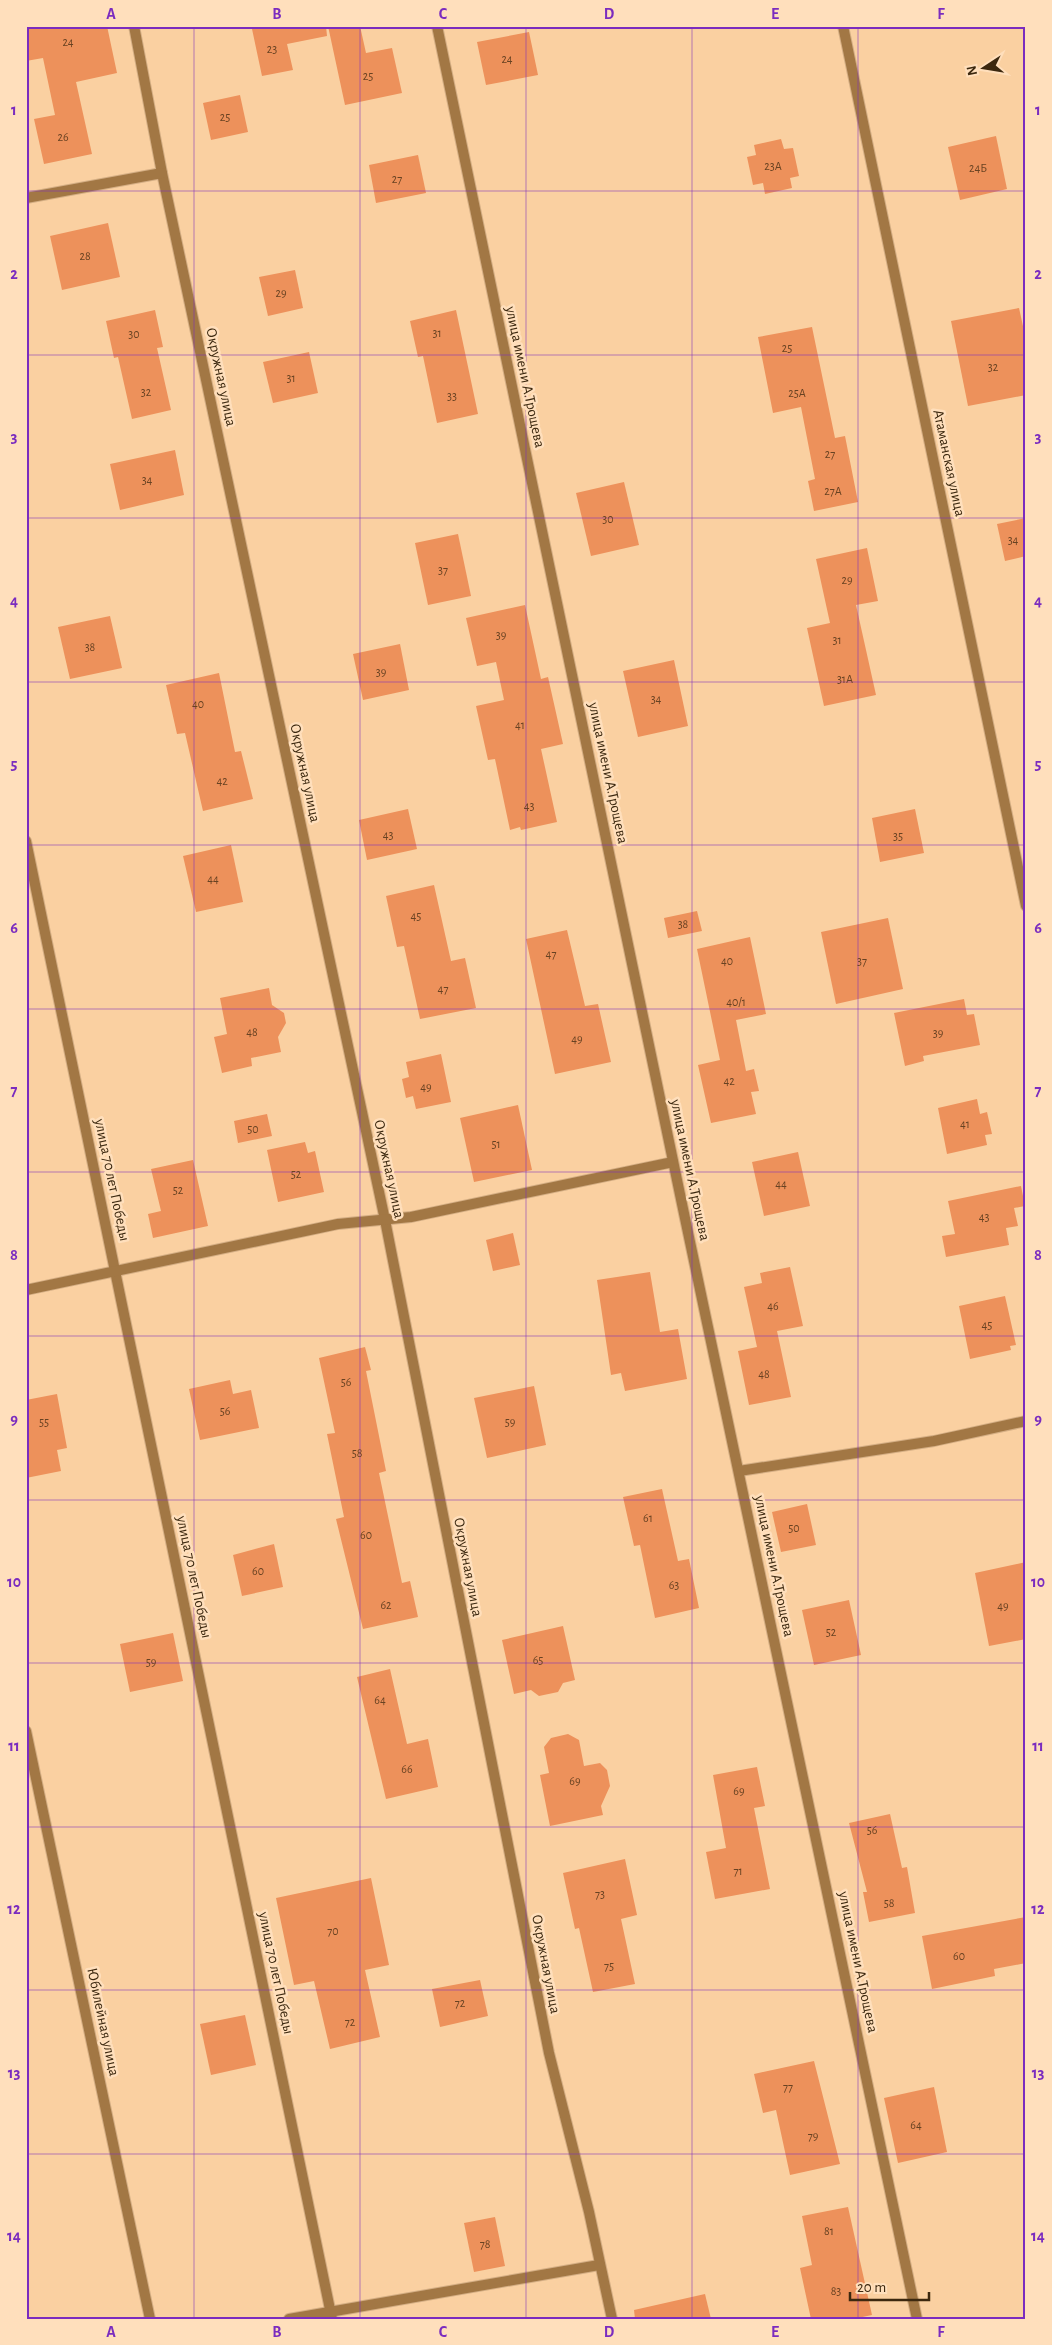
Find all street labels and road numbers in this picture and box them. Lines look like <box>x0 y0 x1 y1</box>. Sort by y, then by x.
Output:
street label: улица имени А.Трощева <box>502 304 547 449</box>
street label: Окружная улица <box>203 326 239 428</box>
street label: Атаманская улица <box>930 408 968 518</box>
street label: улица имени А.Трощева <box>585 700 630 845</box>
street label: Окружная улица <box>287 722 323 824</box>
street label: улица имени А.Трощева <box>667 1097 712 1242</box>
street label: улица 70 лет Победы <box>92 1117 132 1242</box>
street label: Окружная улица <box>371 1118 407 1220</box>
street label: улица имени А.Трощева <box>751 1493 796 1638</box>
street label: улица 70 лет Победы <box>174 1514 214 1639</box>
street label: Окружная улица <box>451 1516 485 1618</box>
street label: улица имени А.Трощева <box>835 1889 880 2034</box>
street label: улица 70 лет Победы <box>256 1910 296 2035</box>
street label: Окружная улица <box>529 1913 563 2015</box>
street label: Юбилейная улица <box>84 1967 122 2078</box>

